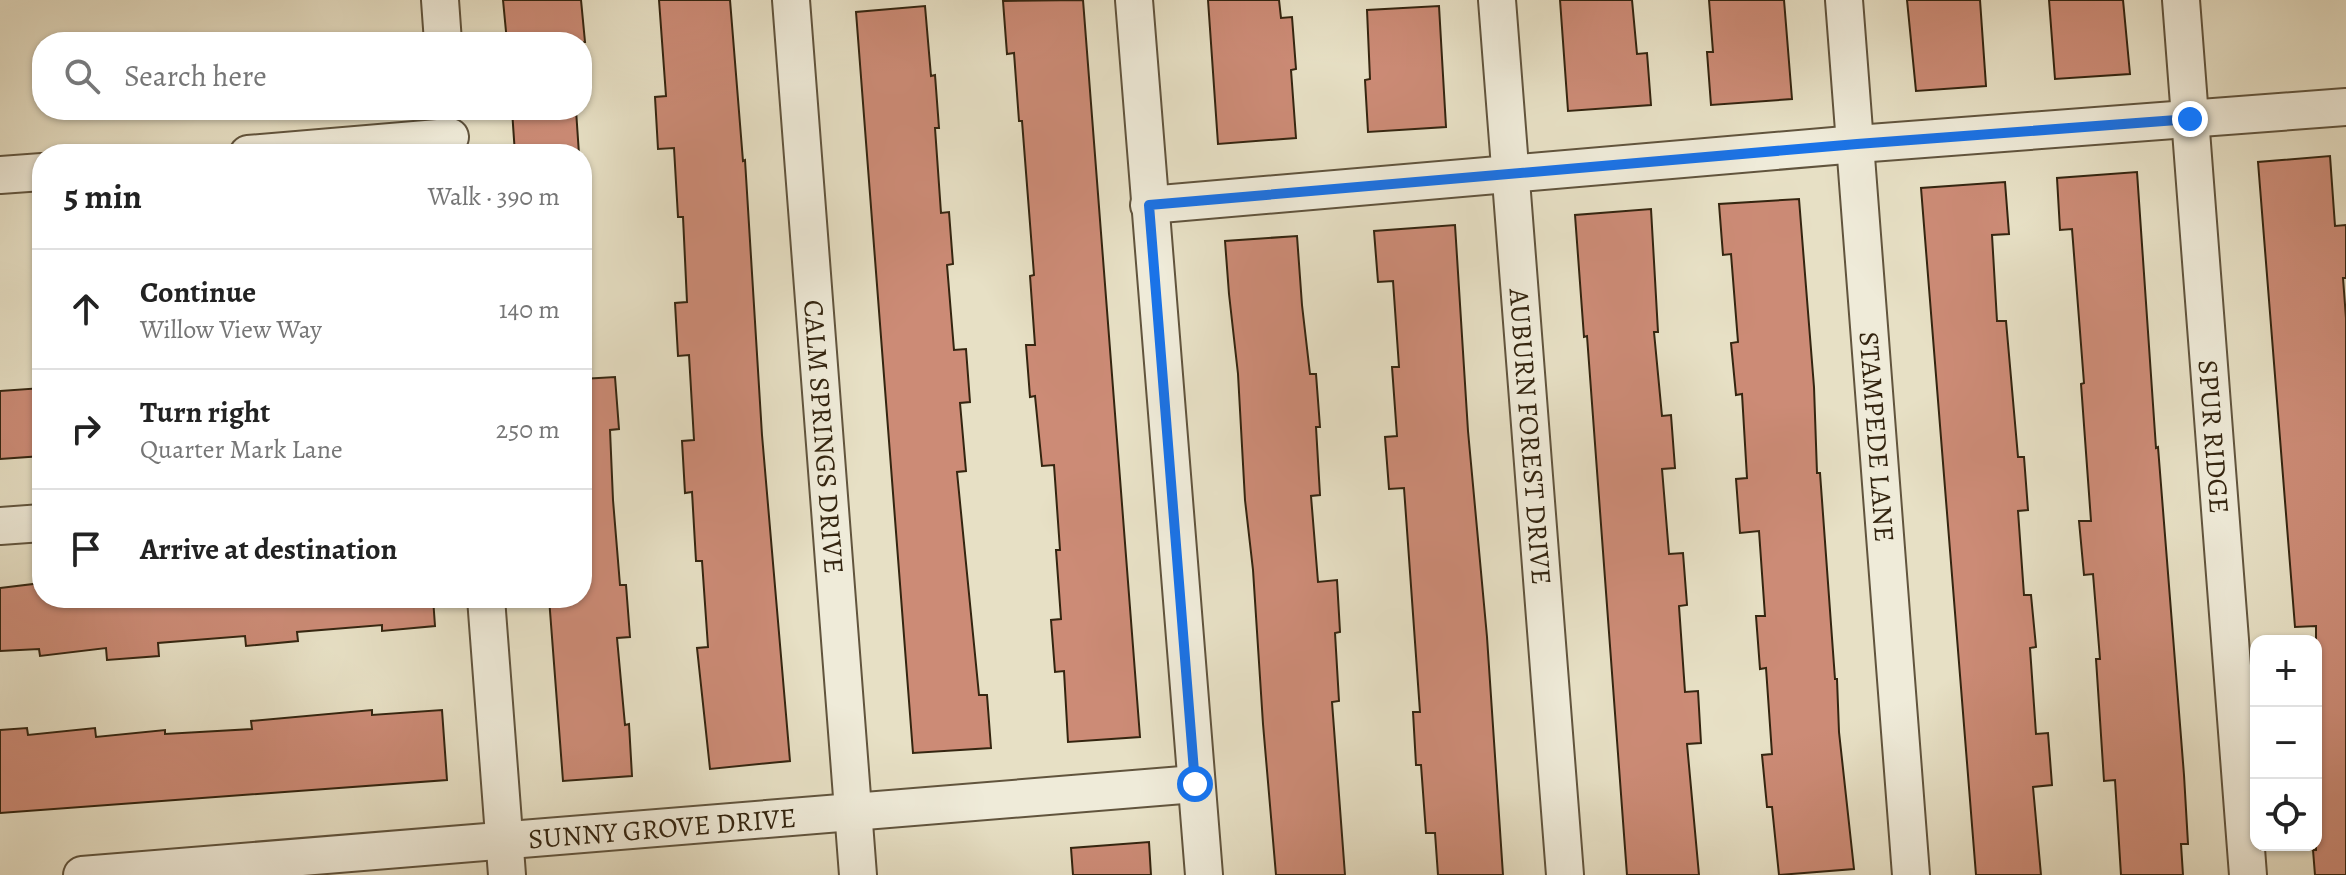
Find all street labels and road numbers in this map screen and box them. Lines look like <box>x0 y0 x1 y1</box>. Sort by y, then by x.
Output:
street label: AUBURN FOREST DRIVE <box>1499 286 1560 586</box>
street label: CALM SPRINGS DRIVE <box>794 298 853 575</box>
street label: STAMPEDE LANE <box>1849 330 1903 544</box>
street label: SPUR RIDGE <box>2189 358 2238 515</box>
street label: SUNNY GROVE DRIVE <box>527 799 798 858</box>

